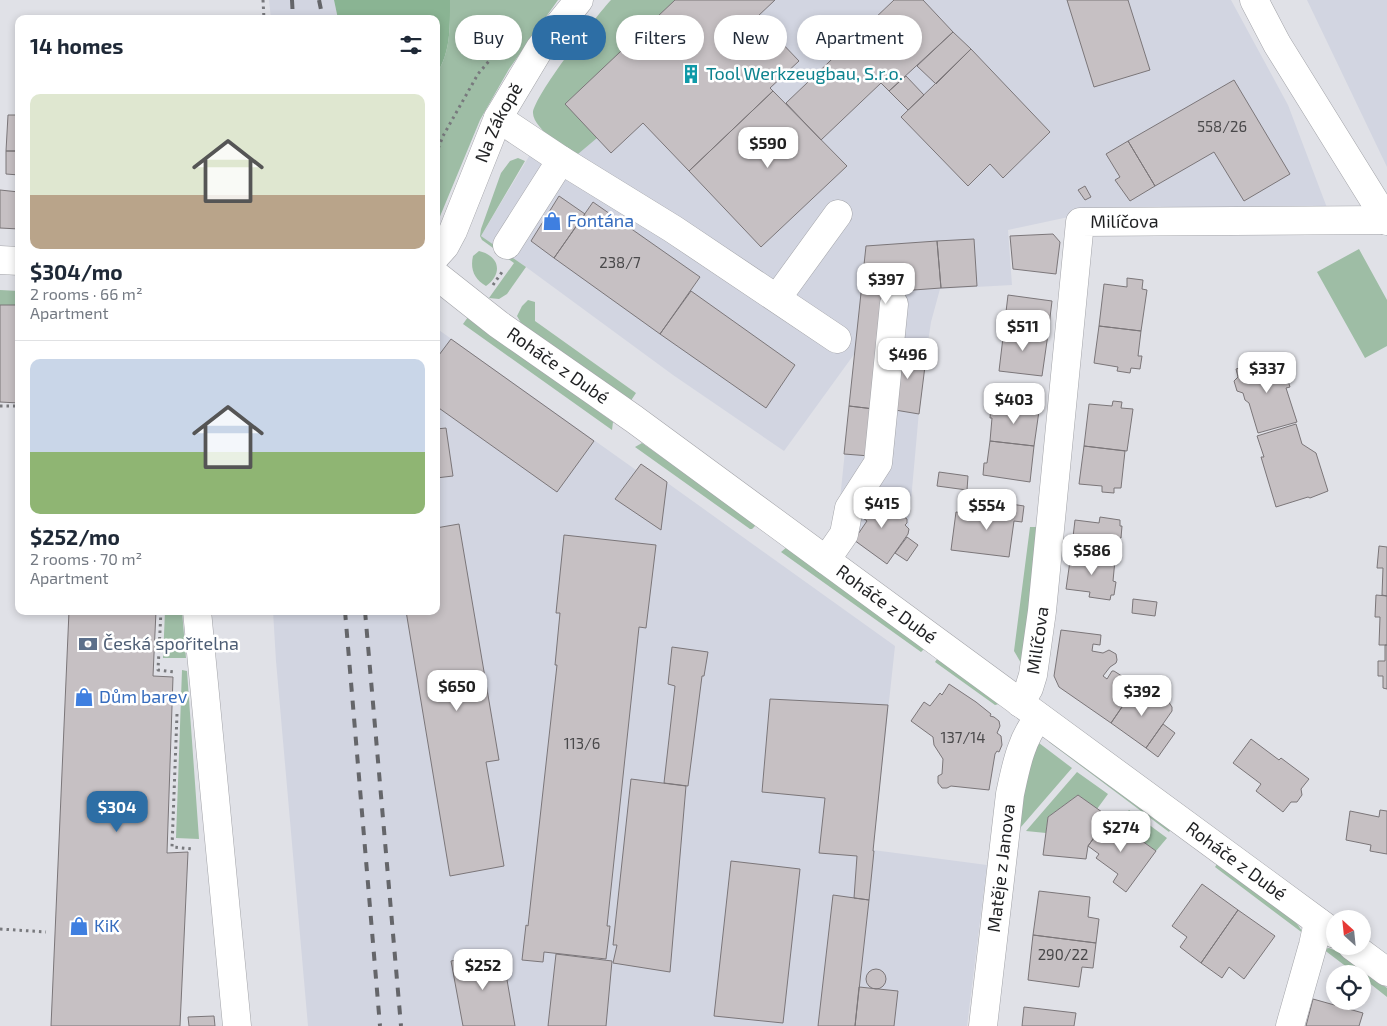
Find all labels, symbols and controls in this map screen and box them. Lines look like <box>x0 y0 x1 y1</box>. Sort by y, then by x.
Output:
chip: Buy <box>455 15 522 60</box>
chip: Rent <box>532 15 606 60</box>
chip: Filters <box>616 15 704 60</box>
chip: New <box>714 15 787 60</box>
chip: Apartment <box>797 15 922 60</box>
icon: filters <box>397 31 425 59</box>
text: 14 homes <box>30 33 124 58</box>
place label: Tool Werkzeugbau, S.r.o. <box>706 62 903 84</box>
building icon: Tool Werkzeugbau, S.r.o. <box>680 63 702 85</box>
street label: Na Zákopě <box>469 78 527 165</box>
house number: 558/26 <box>1197 117 1247 135</box>
icon: home <box>183 126 273 216</box>
pin: $590 <box>738 126 798 169</box>
text: $590 <box>749 133 787 152</box>
place label: Fontána <box>567 209 634 231</box>
street label: Milíčova <box>1090 209 1159 232</box>
shop icon: Fontána <box>541 210 563 232</box>
house number: 238/7 <box>599 253 641 271</box>
text: $304/mo <box>30 259 123 284</box>
pin: $397 <box>856 262 916 305</box>
text: $397 <box>868 269 904 288</box>
text: 2 rooms · 66 m² <box>30 284 143 303</box>
text: Apartment <box>30 303 109 322</box>
pin: $511 <box>993 310 1053 352</box>
text: $511 <box>1007 316 1039 335</box>
street label: Roháče z Dubé <box>503 322 614 408</box>
pin: $496 <box>878 338 938 380</box>
text: $496 <box>889 344 927 363</box>
pin: $337 <box>1237 352 1297 394</box>
text: $337 <box>1249 358 1285 377</box>
pin: $403 <box>984 382 1044 425</box>
text: $403 <box>995 389 1033 408</box>
icon: home <box>183 392 273 482</box>
pin: $415 <box>852 486 912 529</box>
pin: $554 <box>957 488 1017 531</box>
text: $415 <box>864 493 900 512</box>
text: $554 <box>968 495 1006 514</box>
text: $252/mo <box>30 524 120 549</box>
pin: $586 <box>1062 534 1122 576</box>
text: $586 <box>1073 540 1111 559</box>
text: 2 rooms · 70 m² <box>30 549 142 568</box>
street label: Roháče z Dubé <box>832 559 942 648</box>
text: Apartment <box>30 568 109 587</box>
street label: Milíčova <box>1021 605 1053 676</box>
place label: Česká spořitelna <box>103 632 239 654</box>
bank icon: Česká spořitelna <box>77 633 99 655</box>
pin: $650 <box>427 670 487 712</box>
pin: $392 <box>1112 674 1172 717</box>
text: $650 <box>438 676 476 695</box>
text: $392 <box>1123 681 1161 700</box>
place label: Dům barev <box>99 685 188 707</box>
shop icon: Dům barev <box>73 686 95 708</box>
house number: 137/14 <box>941 728 985 746</box>
house number: 113/6 <box>564 734 600 752</box>
pin: $304 <box>87 790 147 833</box>
text: $304 <box>98 797 136 816</box>
street label: Matěje z Janova <box>982 803 1019 933</box>
pin: $274 <box>1091 810 1151 853</box>
street label: Roháče z Dubé <box>1182 816 1291 905</box>
text: $274 <box>1102 817 1140 836</box>
north arrow <box>1326 910 1371 955</box>
map controls <box>1326 910 1371 1010</box>
place label: KiK <box>94 914 120 936</box>
shop icon: KiK <box>68 915 90 937</box>
house number: 290/22 <box>1038 945 1088 963</box>
pin: $252 <box>453 948 513 991</box>
text: $252 <box>465 955 501 974</box>
button: locate <box>1326 965 1371 1010</box>

